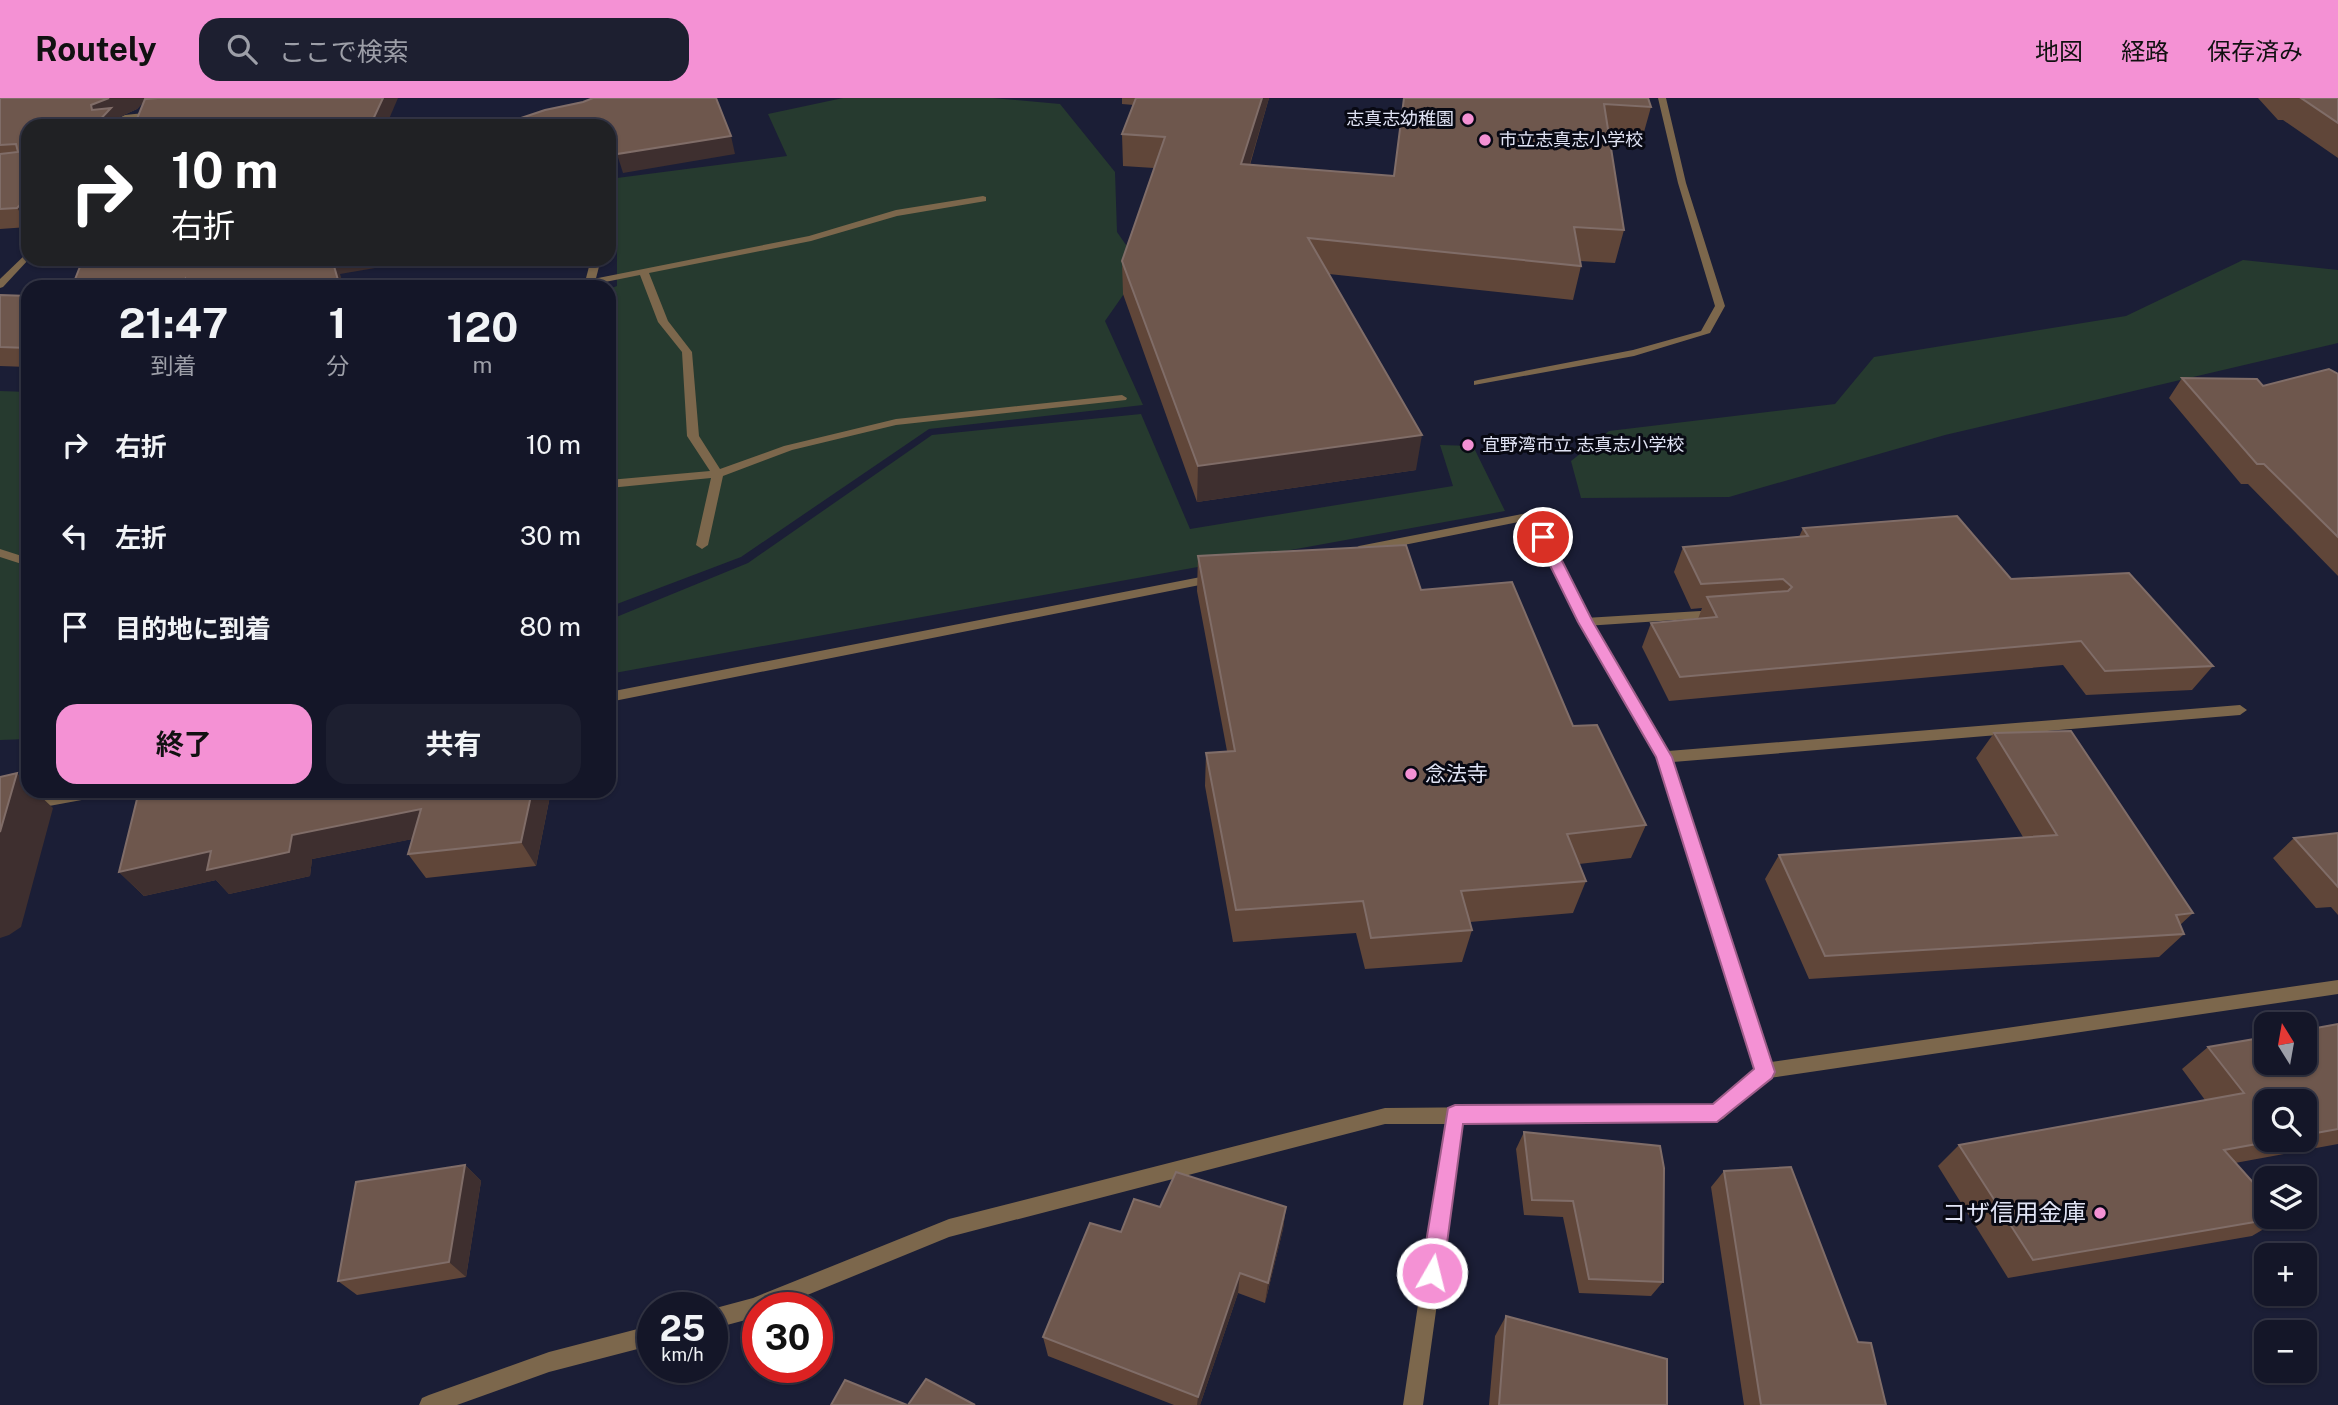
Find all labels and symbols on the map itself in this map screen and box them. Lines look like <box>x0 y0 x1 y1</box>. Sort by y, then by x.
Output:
place label: 志真志幼稚園 <box>1346 108 1454 129</box>
marker: 志真志幼稚園 <box>1460 111 1476 127</box>
place label: 市立志真志小学校 <box>1499 129 1643 150</box>
marker: 市立志真志小学校 <box>1477 132 1493 148</box>
place label: 宜野湾市立 志真志小学校 <box>1482 434 1684 455</box>
marker: 宜野湾市立 志真志小学校 <box>1460 437 1476 453</box>
pin <box>1513 507 1573 567</box>
place label: 念法寺 <box>1425 761 1488 786</box>
marker: 念法寺 <box>1403 766 1419 782</box>
north arrow <box>2254 1012 2317 1074</box>
place label: コザ信用金庫 <box>1942 1198 2086 1226</box>
marker: コザ信用金庫 <box>2092 1205 2108 1221</box>
position arrow <box>1395 1236 1469 1310</box>
speed limit sign: 30 <box>742 1292 833 1383</box>

